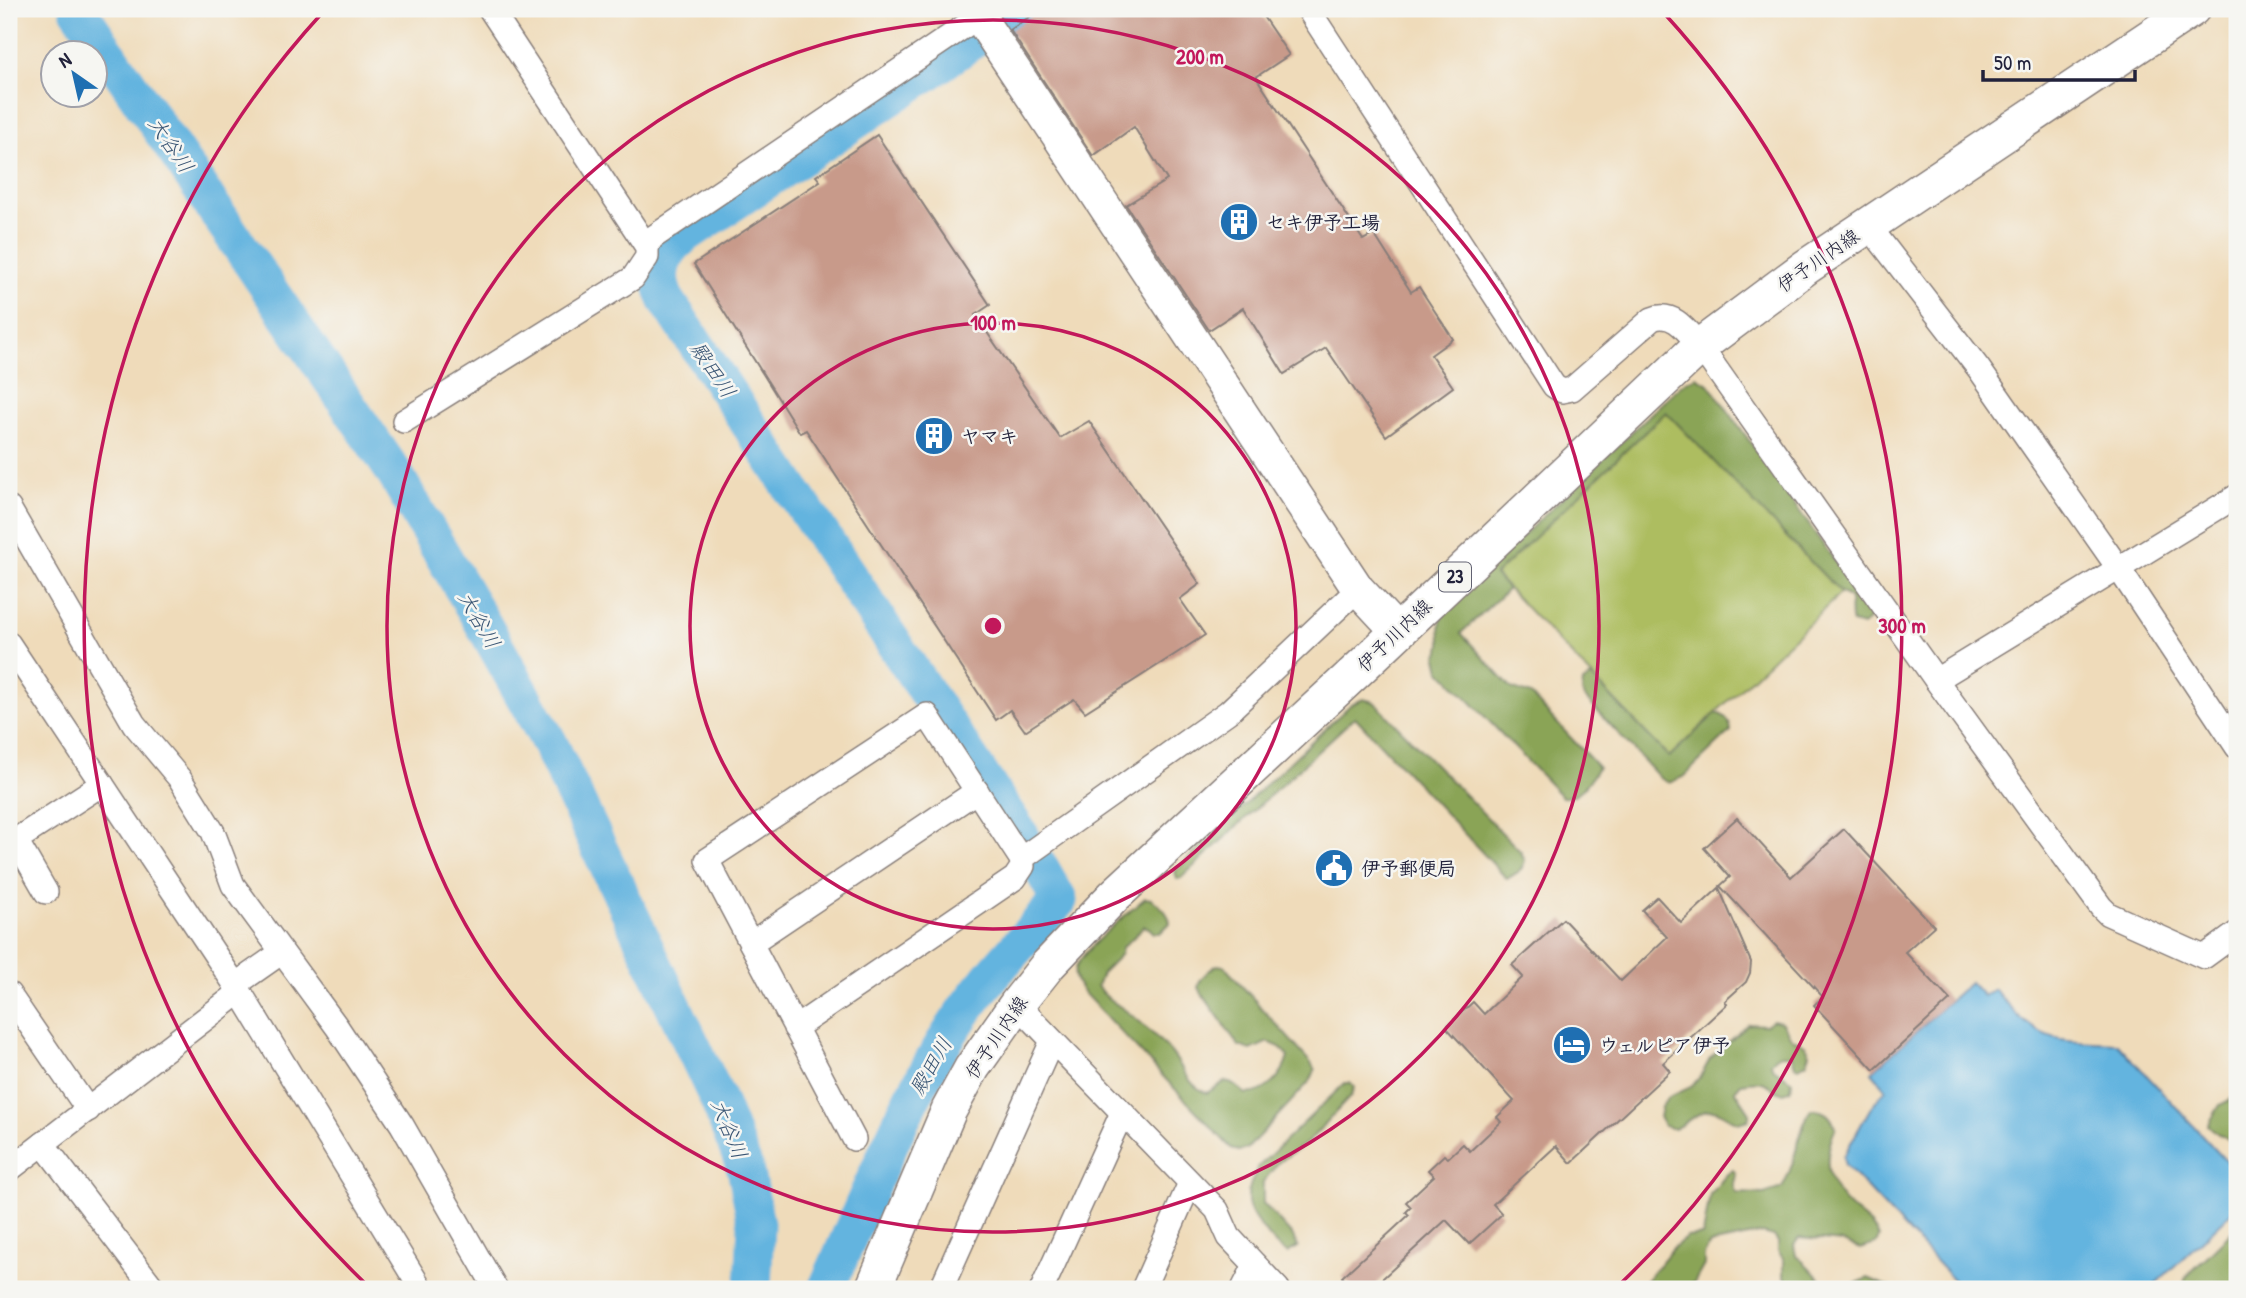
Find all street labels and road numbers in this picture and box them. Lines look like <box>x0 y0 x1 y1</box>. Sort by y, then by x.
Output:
street label: 伊予川内線 <box>1772 222 1864 298</box>
road number: 23 <box>1439 562 1471 592</box>
street label: 伊予川内線 <box>1351 593 1437 677</box>
street label: 伊予川内線 <box>959 990 1033 1084</box>

